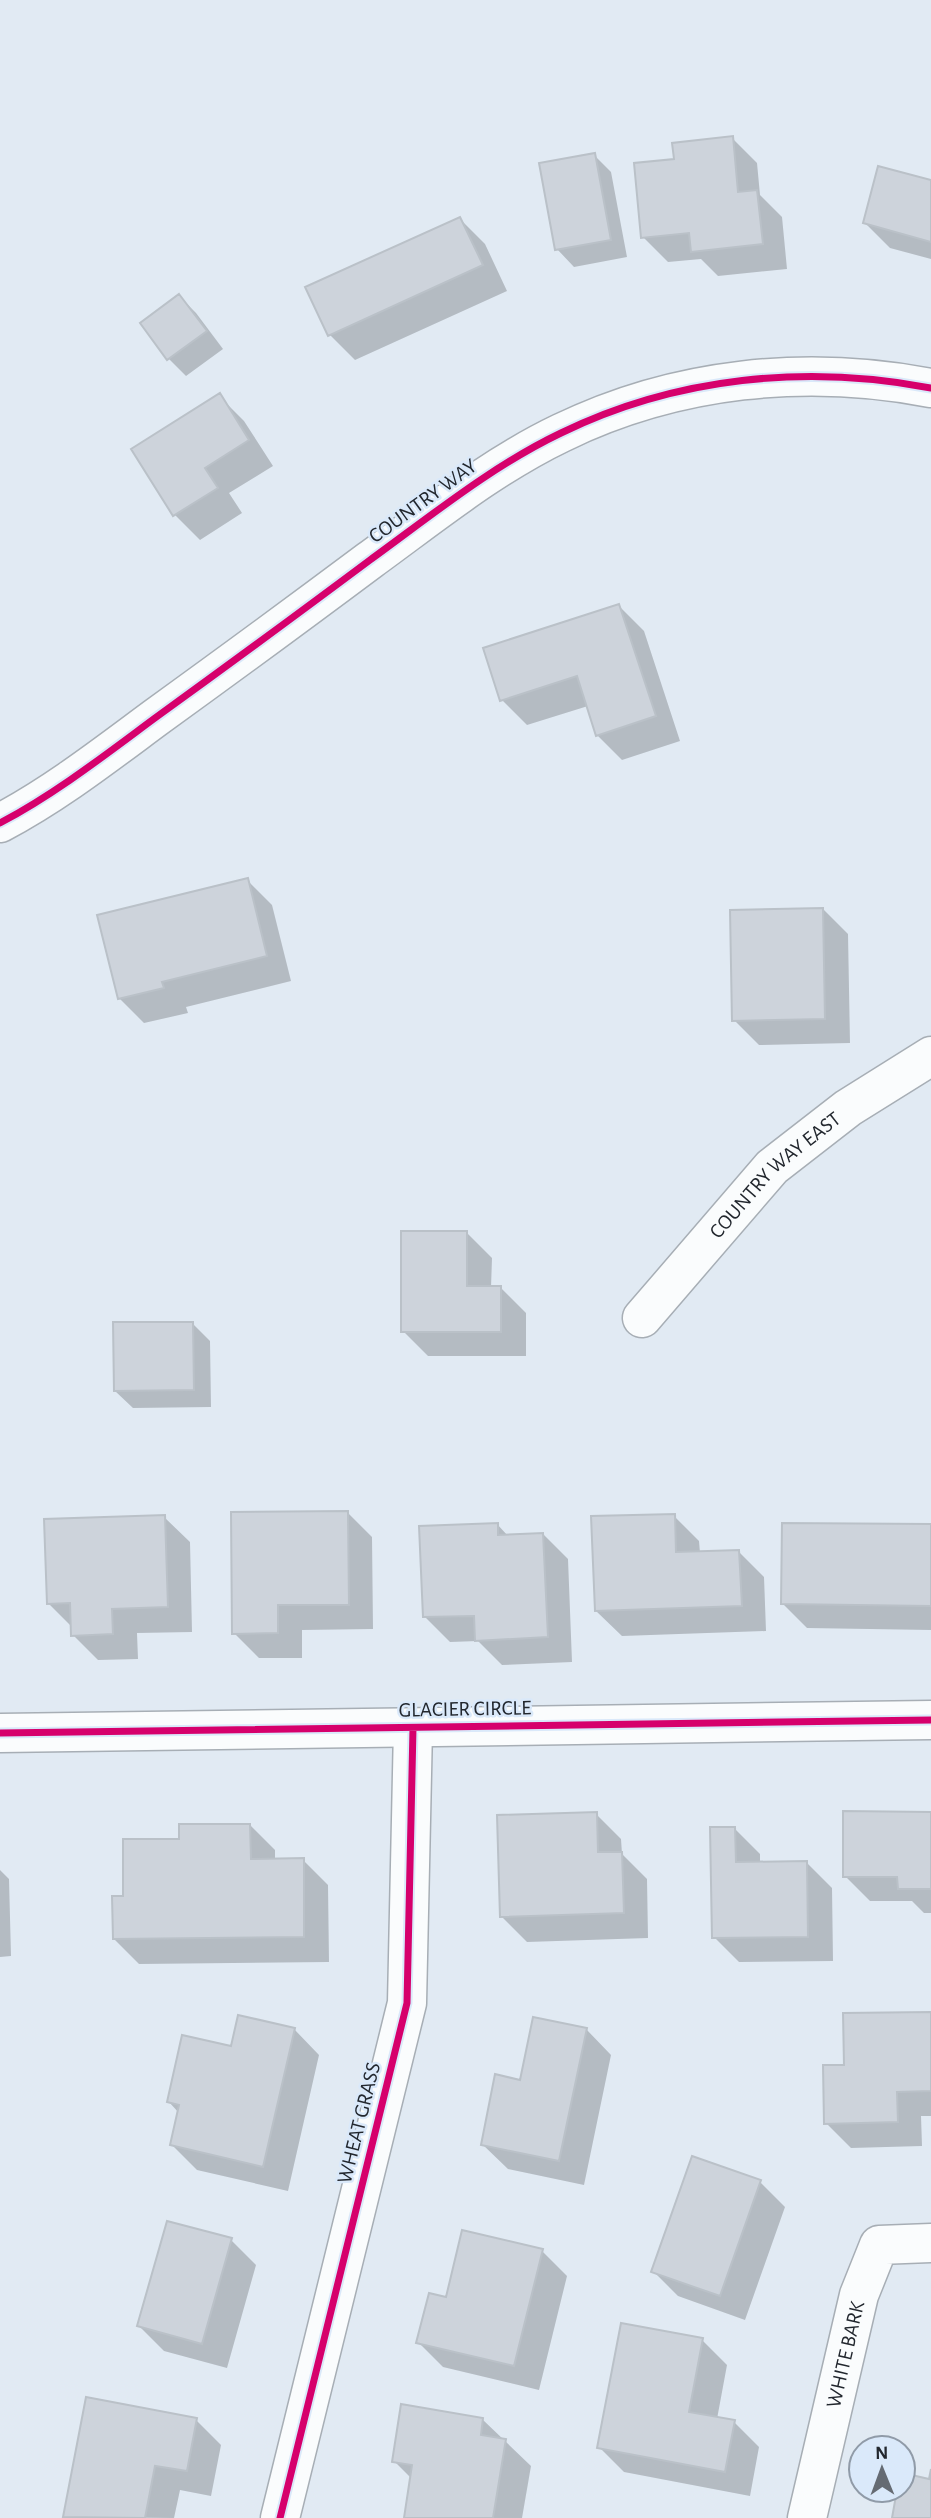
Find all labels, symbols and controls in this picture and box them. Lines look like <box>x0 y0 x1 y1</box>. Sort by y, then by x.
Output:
street label: COUNTRY WAY <box>365 455 481 547</box>
street label: COUNTRY WAY EAST <box>705 1107 844 1242</box>
street label: GLACIER CIRCLE <box>398 1697 532 1721</box>
street label: WHEAT GRASS <box>334 2060 384 2186</box>
street label: WHITE BARK <box>823 2298 868 2410</box>
north arrow <box>847 2434 917 2504</box>
text: N <box>875 2444 889 2463</box>

